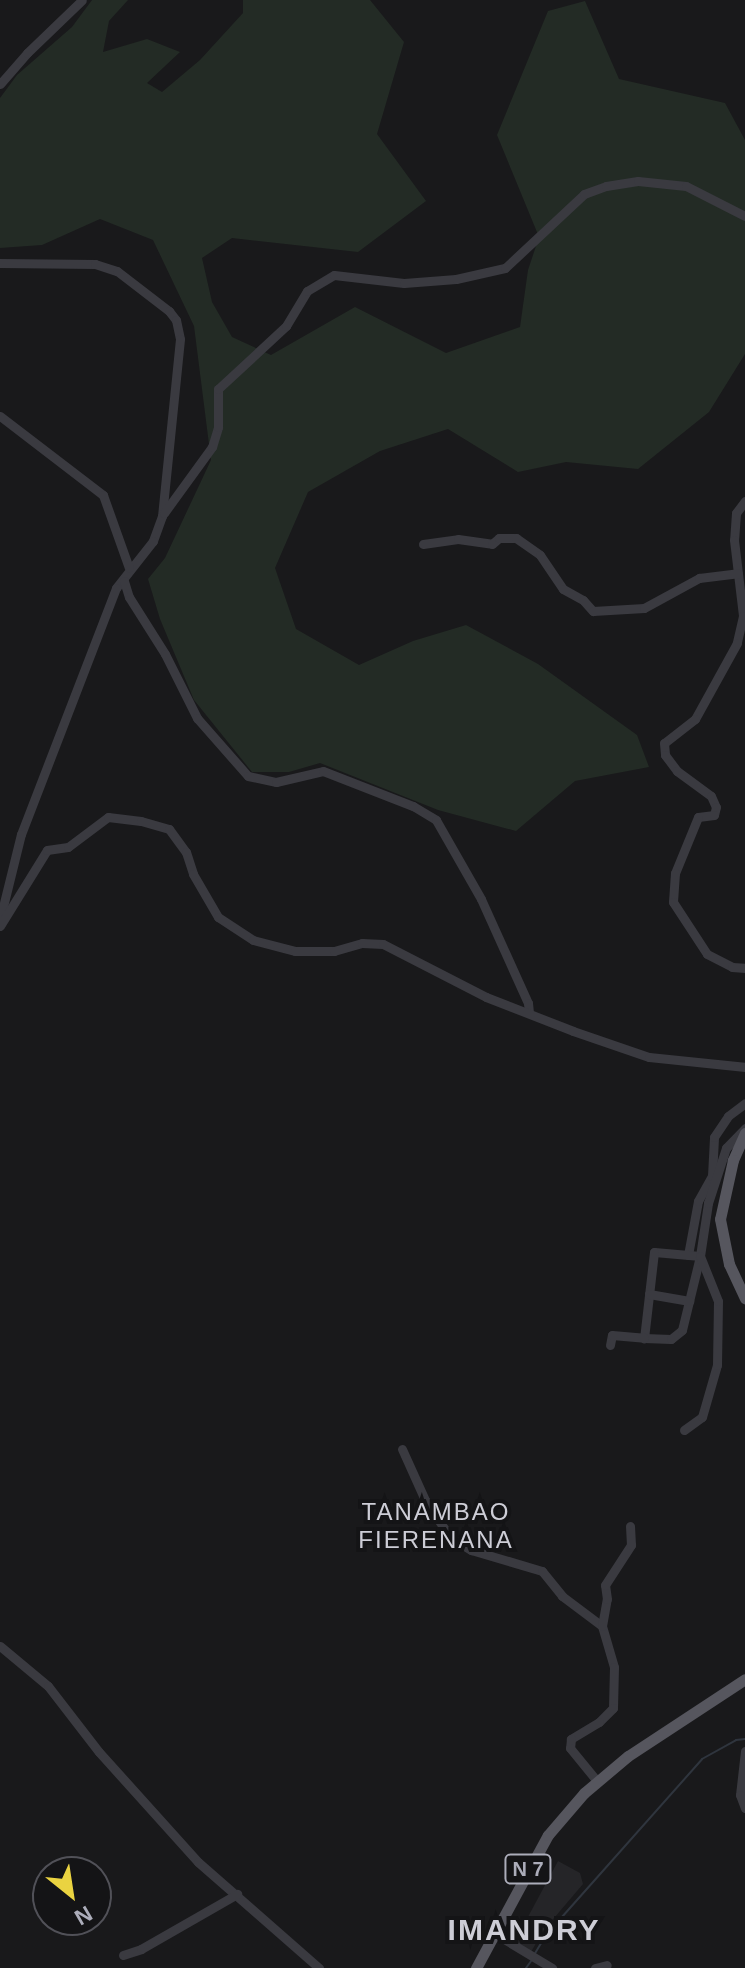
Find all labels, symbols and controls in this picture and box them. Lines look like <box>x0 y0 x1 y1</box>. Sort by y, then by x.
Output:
district label: TANAMBAO FIERENANA <box>358 1498 514 1554</box>
road number: N 7 <box>504 1853 552 1885</box>
north arrow <box>32 1856 112 1936</box>
text: N <box>70 1901 96 1930</box>
district label: IMANDRY <box>448 1912 600 1948</box>

